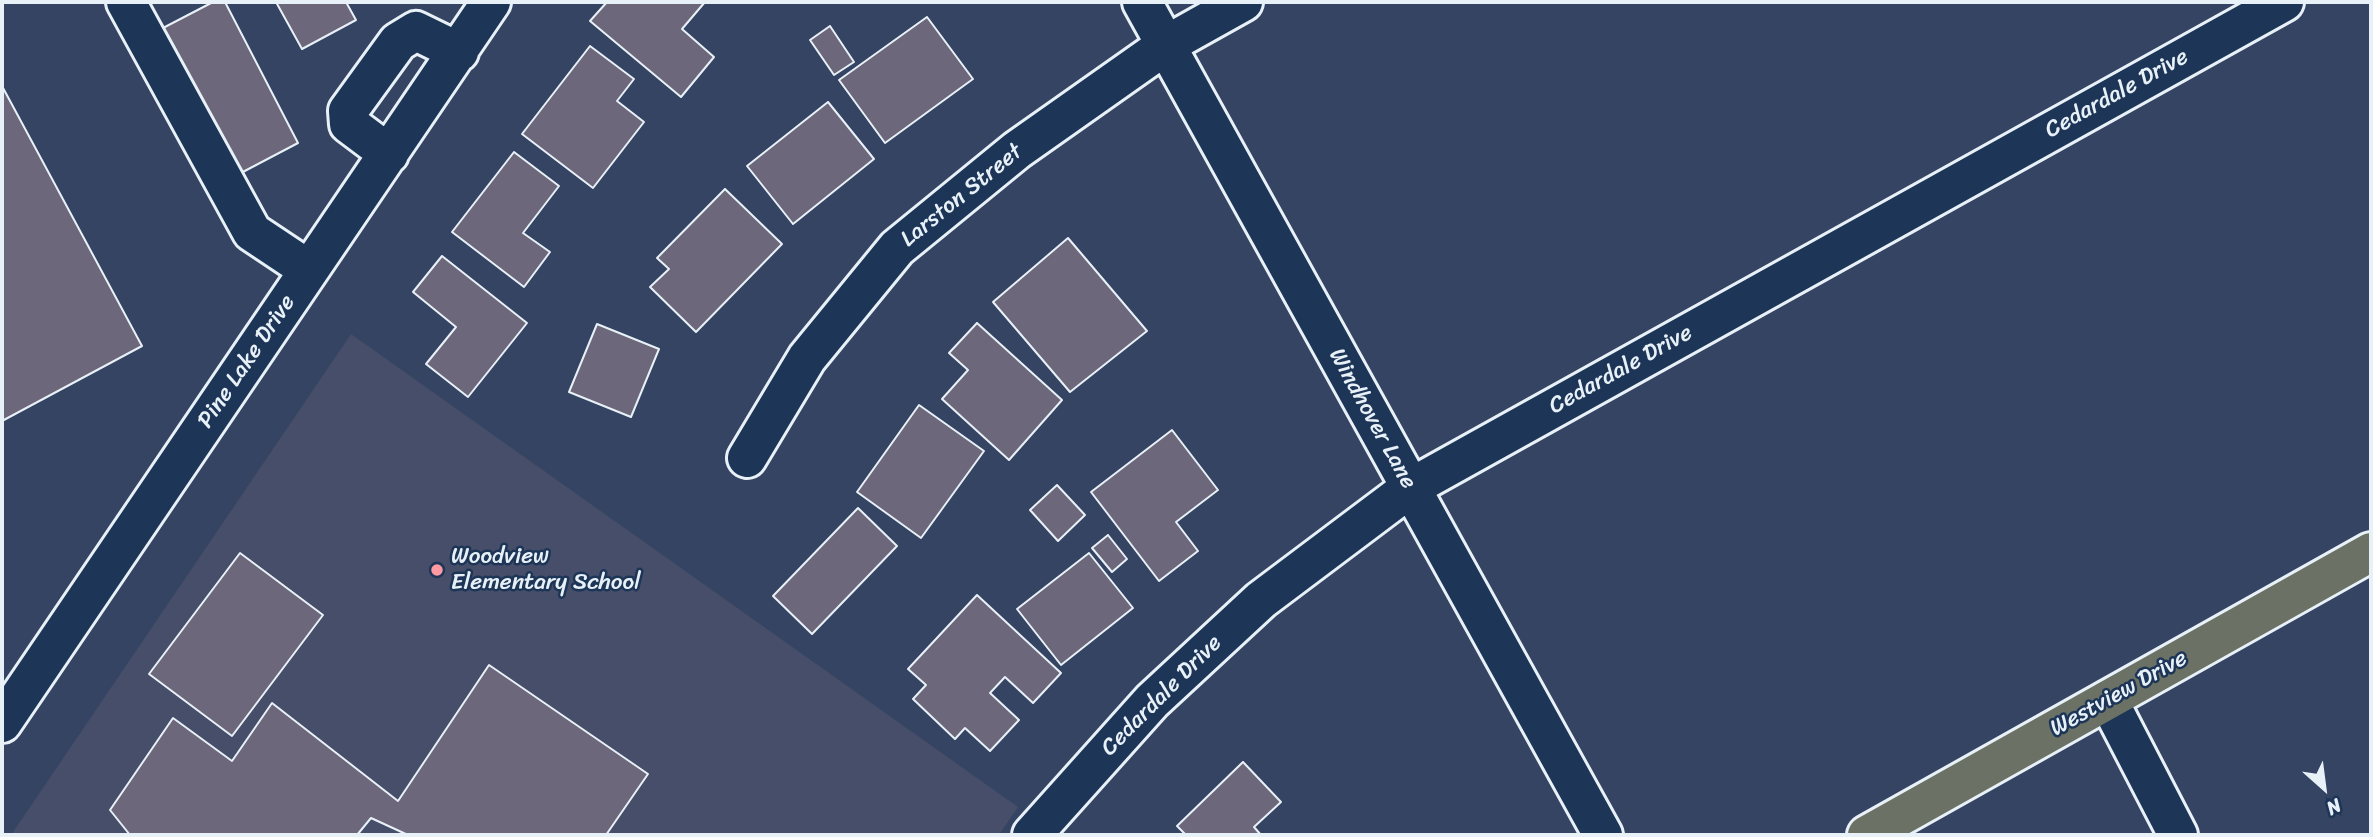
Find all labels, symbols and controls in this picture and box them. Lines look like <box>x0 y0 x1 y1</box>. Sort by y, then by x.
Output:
street label: Cedardale Drive <box>2041 43 2193 145</box>
street label: Larston Street <box>896 139 1028 253</box>
street label: Pine Lake Drive <box>192 290 302 434</box>
street label: Cedardale Drive <box>1545 319 1697 421</box>
street label: Windhover Lane <box>1322 344 1422 494</box>
place label: Woodview Elementary School <box>451 543 641 597</box>
marker: Woodview Elementary School <box>429 562 445 578</box>
street label: Cedardale Drive <box>1096 630 1228 762</box>
street label: Westview Drive <box>2046 645 2192 743</box>
north arrow <box>2289 753 2359 823</box>
text: N <box>2321 789 2348 825</box>

